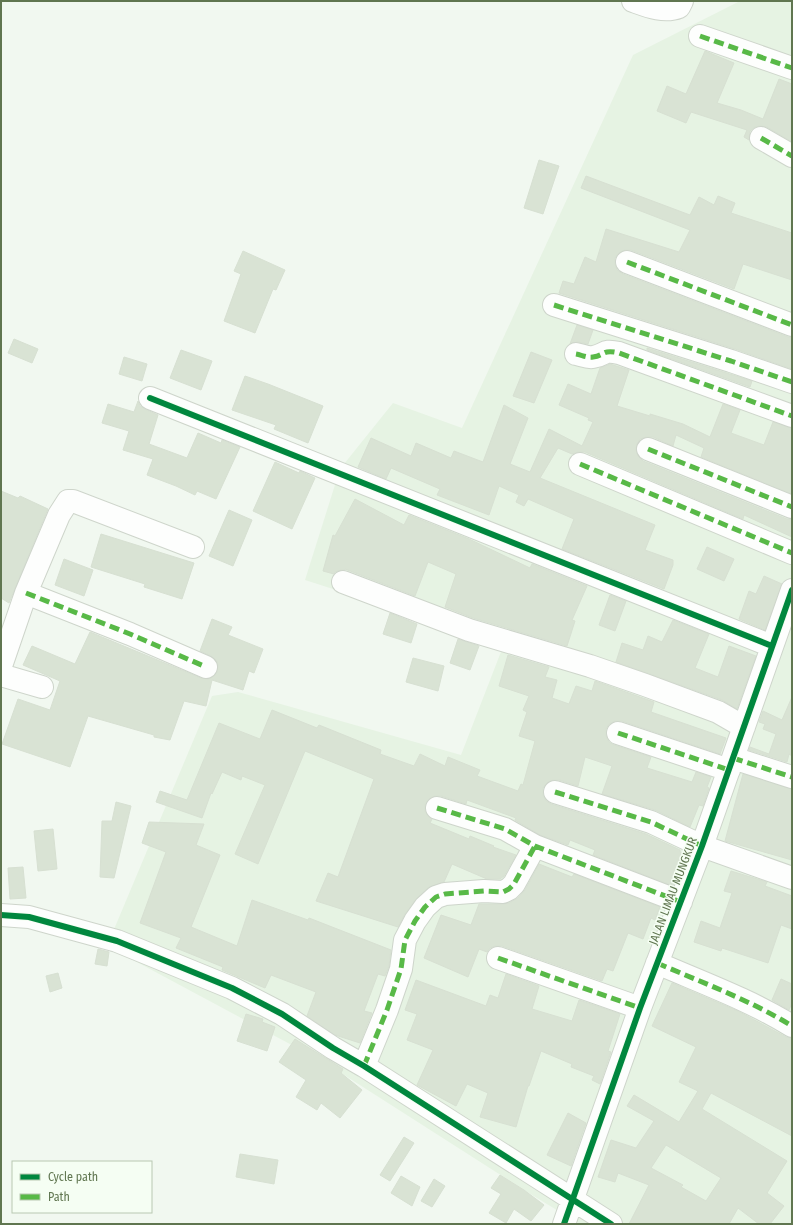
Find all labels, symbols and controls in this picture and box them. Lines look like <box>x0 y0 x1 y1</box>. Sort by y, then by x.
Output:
street label: JALAN LIMAU MUNGKUR <box>646 835 700 947</box>
legend <box>12 1161 152 1213</box>
text: Cycle path <box>48 1170 98 1184</box>
text: Path <box>48 1190 70 1204</box>

